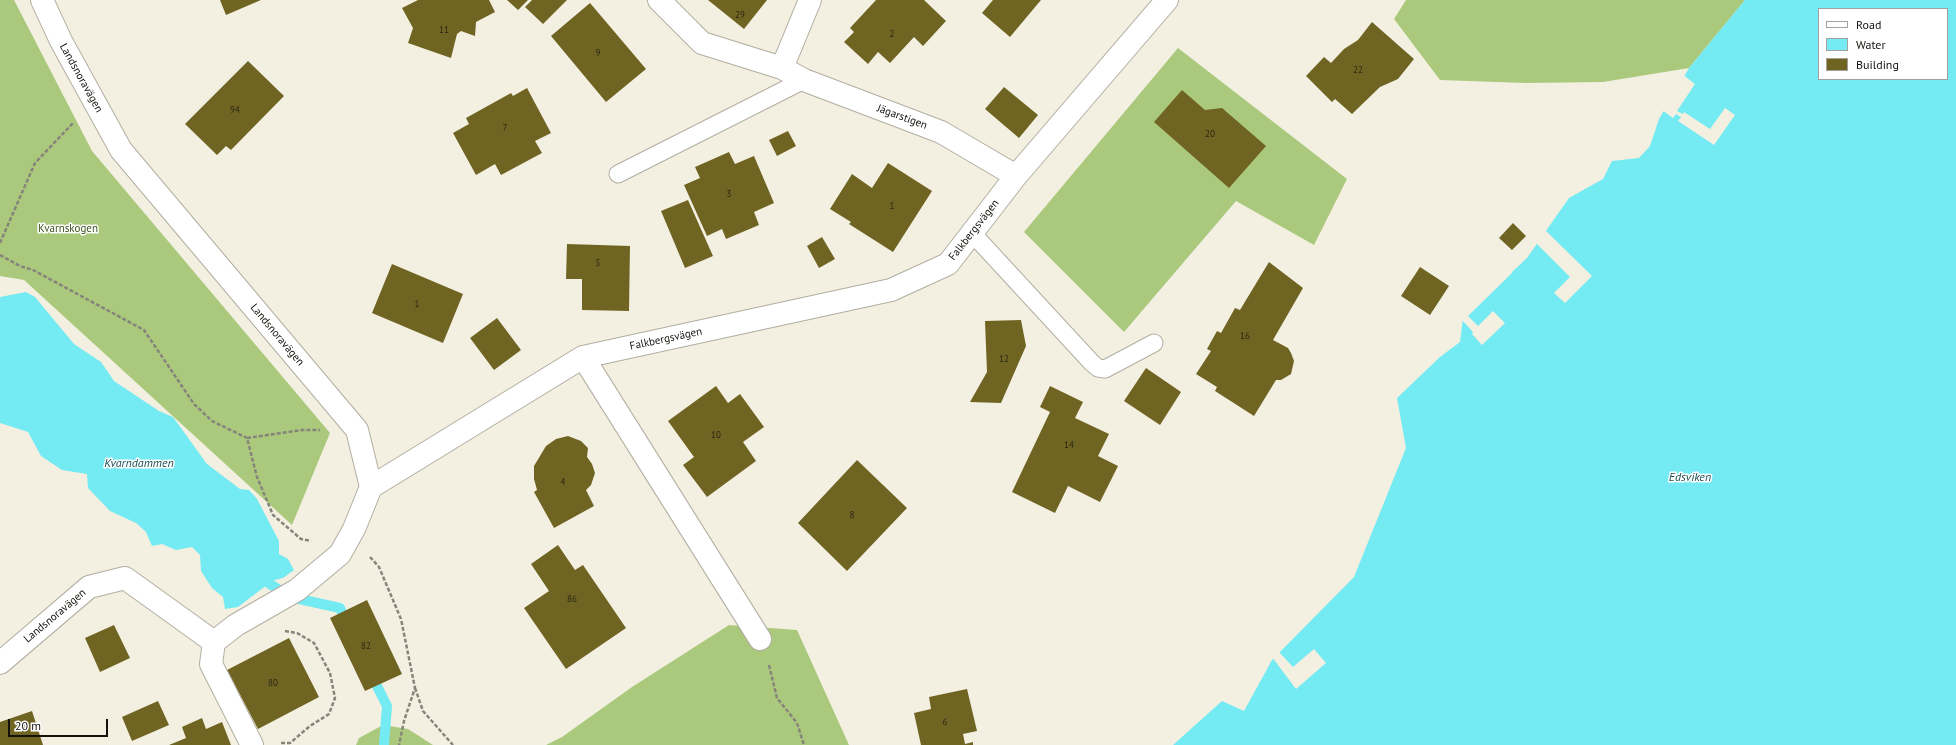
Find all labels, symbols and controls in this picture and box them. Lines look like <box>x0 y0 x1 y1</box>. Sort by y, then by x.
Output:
legend <box>1818 8 1948 80</box>
house number: 29 <box>735 10 745 20</box>
text: Road <box>1856 17 1881 32</box>
house number: 11 <box>439 25 449 35</box>
house number: 2 <box>890 29 894 39</box>
text: Water <box>1856 37 1886 52</box>
street label: Landsnoravägen <box>57 41 105 115</box>
house number: 9 <box>596 48 600 58</box>
text: Building <box>1856 57 1899 72</box>
house number: 22 <box>1353 65 1363 75</box>
street label: Jägarstigen <box>875 102 929 132</box>
house number: 94 <box>230 105 240 115</box>
house number: 7 <box>503 123 507 133</box>
house number: 20 <box>1205 129 1215 139</box>
house number: 3 <box>727 189 731 199</box>
street label: Falkbergsvägen <box>946 197 1002 263</box>
house number: 1 <box>890 201 894 211</box>
park label: Kvarnskogen <box>38 222 98 236</box>
house number: 5 <box>596 258 600 268</box>
house number: 1 <box>415 299 419 309</box>
street label: Landsnoravägen <box>247 301 307 369</box>
street label: Falkbergsvägen <box>629 325 703 353</box>
house number: 16 <box>1240 331 1250 341</box>
house number: 12 <box>999 354 1009 364</box>
house number: 10 <box>711 430 721 440</box>
house number: 14 <box>1064 440 1074 450</box>
water label: Kvarndammen <box>104 457 174 471</box>
water label: Edsviken <box>1669 471 1711 485</box>
house number: 4 <box>561 477 565 487</box>
house number: 8 <box>850 510 854 520</box>
street label: Landsnoravägen <box>21 586 89 646</box>
house number: 86 <box>567 594 577 604</box>
house number: 82 <box>361 641 371 651</box>
house number: 80 <box>268 678 278 688</box>
scale bar <box>10 711 110 737</box>
house number: 6 <box>943 717 947 727</box>
text: 20 m <box>15 718 41 733</box>

